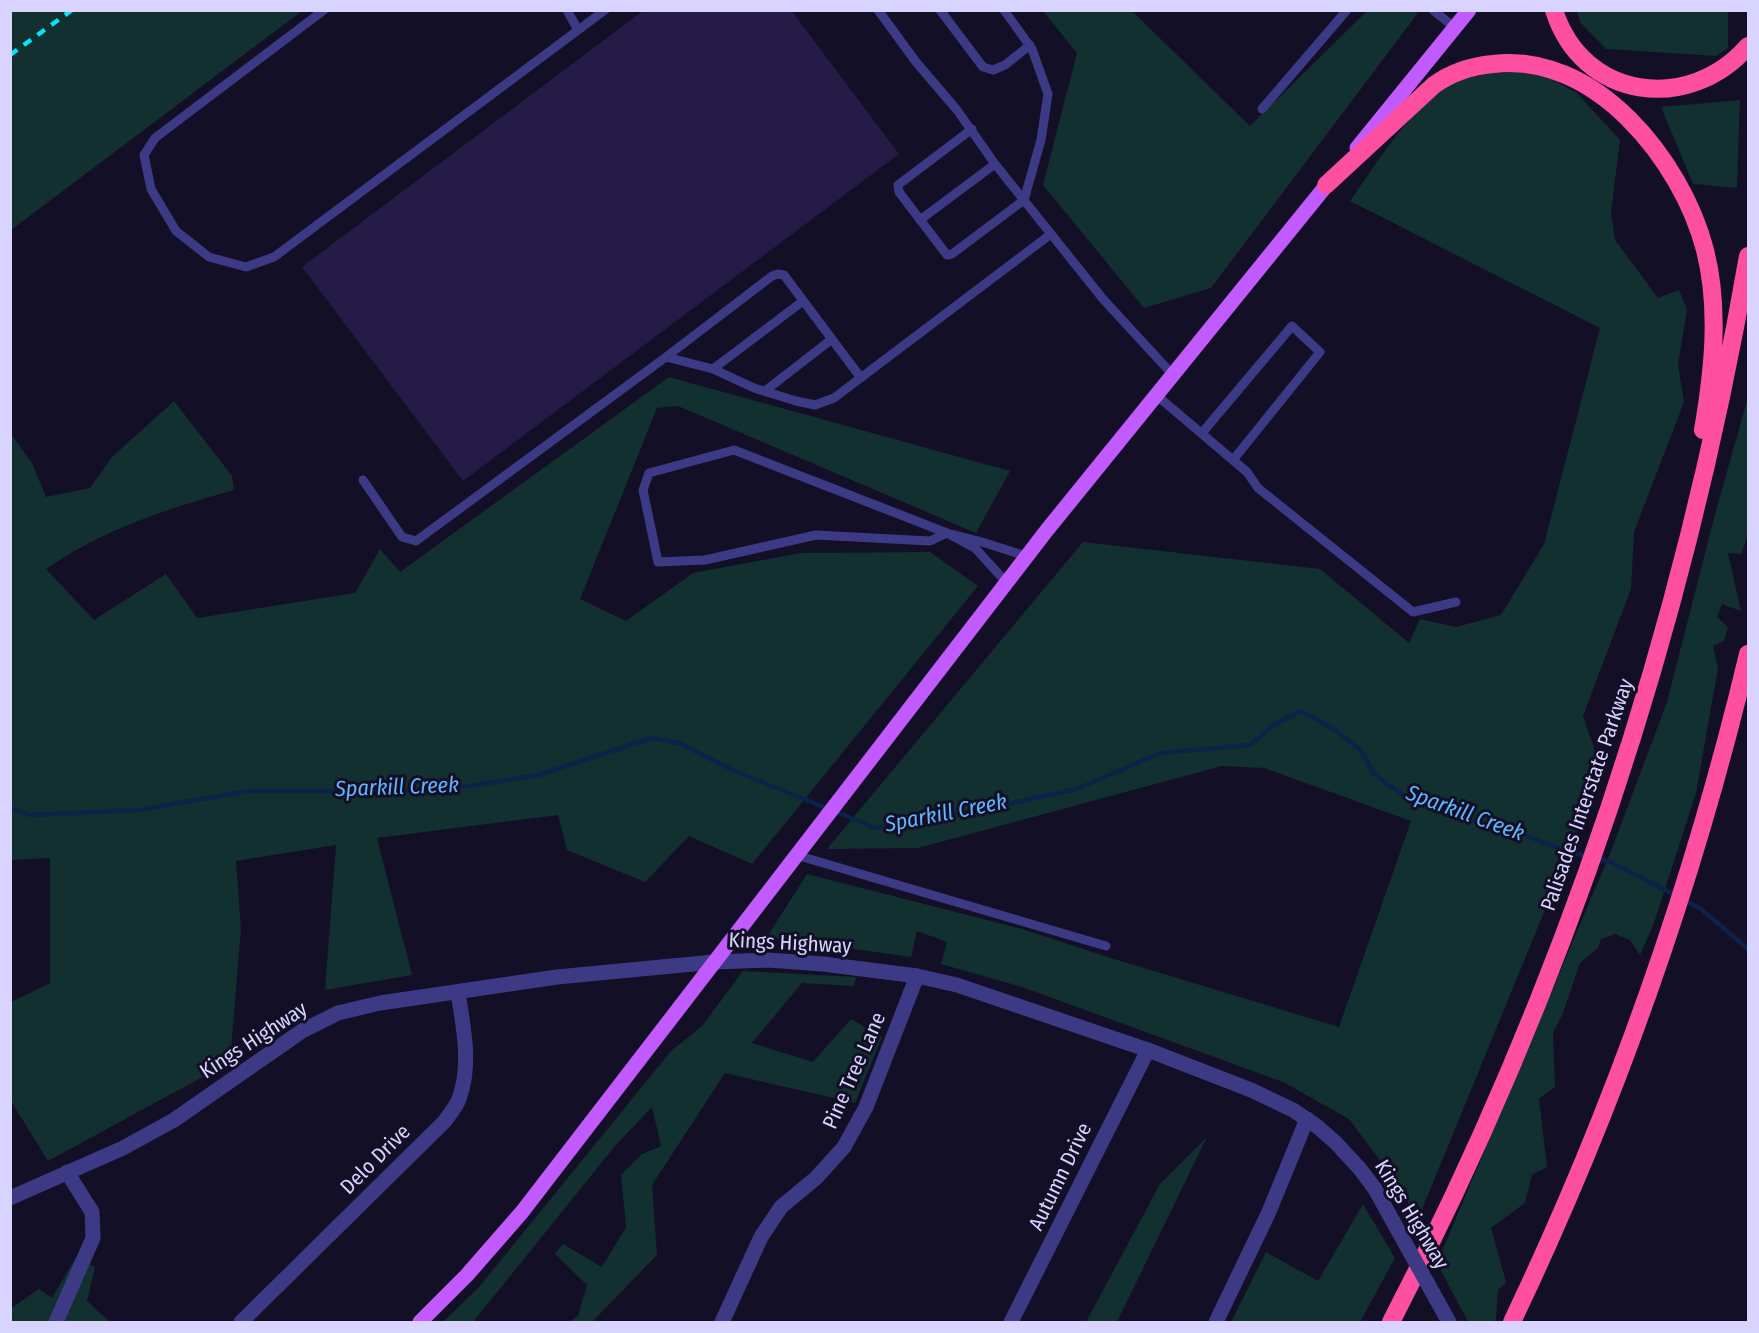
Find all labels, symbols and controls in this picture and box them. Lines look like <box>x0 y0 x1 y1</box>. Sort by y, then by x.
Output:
street label: Palisades Interstate Parkway <box>1536 676 1640 914</box>
water label: Sparkill Creek <box>335 773 459 803</box>
water label: Sparkill Creek <box>1402 780 1528 848</box>
water label: Sparkill Creek <box>883 789 1009 839</box>
street label: Kings Highway <box>728 928 852 960</box>
street label: Kings Highway <box>196 997 312 1085</box>
street label: Pine Tree Lane <box>818 1009 892 1133</box>
street label: Autumn Drive <box>1024 1119 1098 1235</box>
street label: Delo Drive <box>336 1120 416 1200</box>
street label: Kings Highway <box>1369 1156 1453 1274</box>

